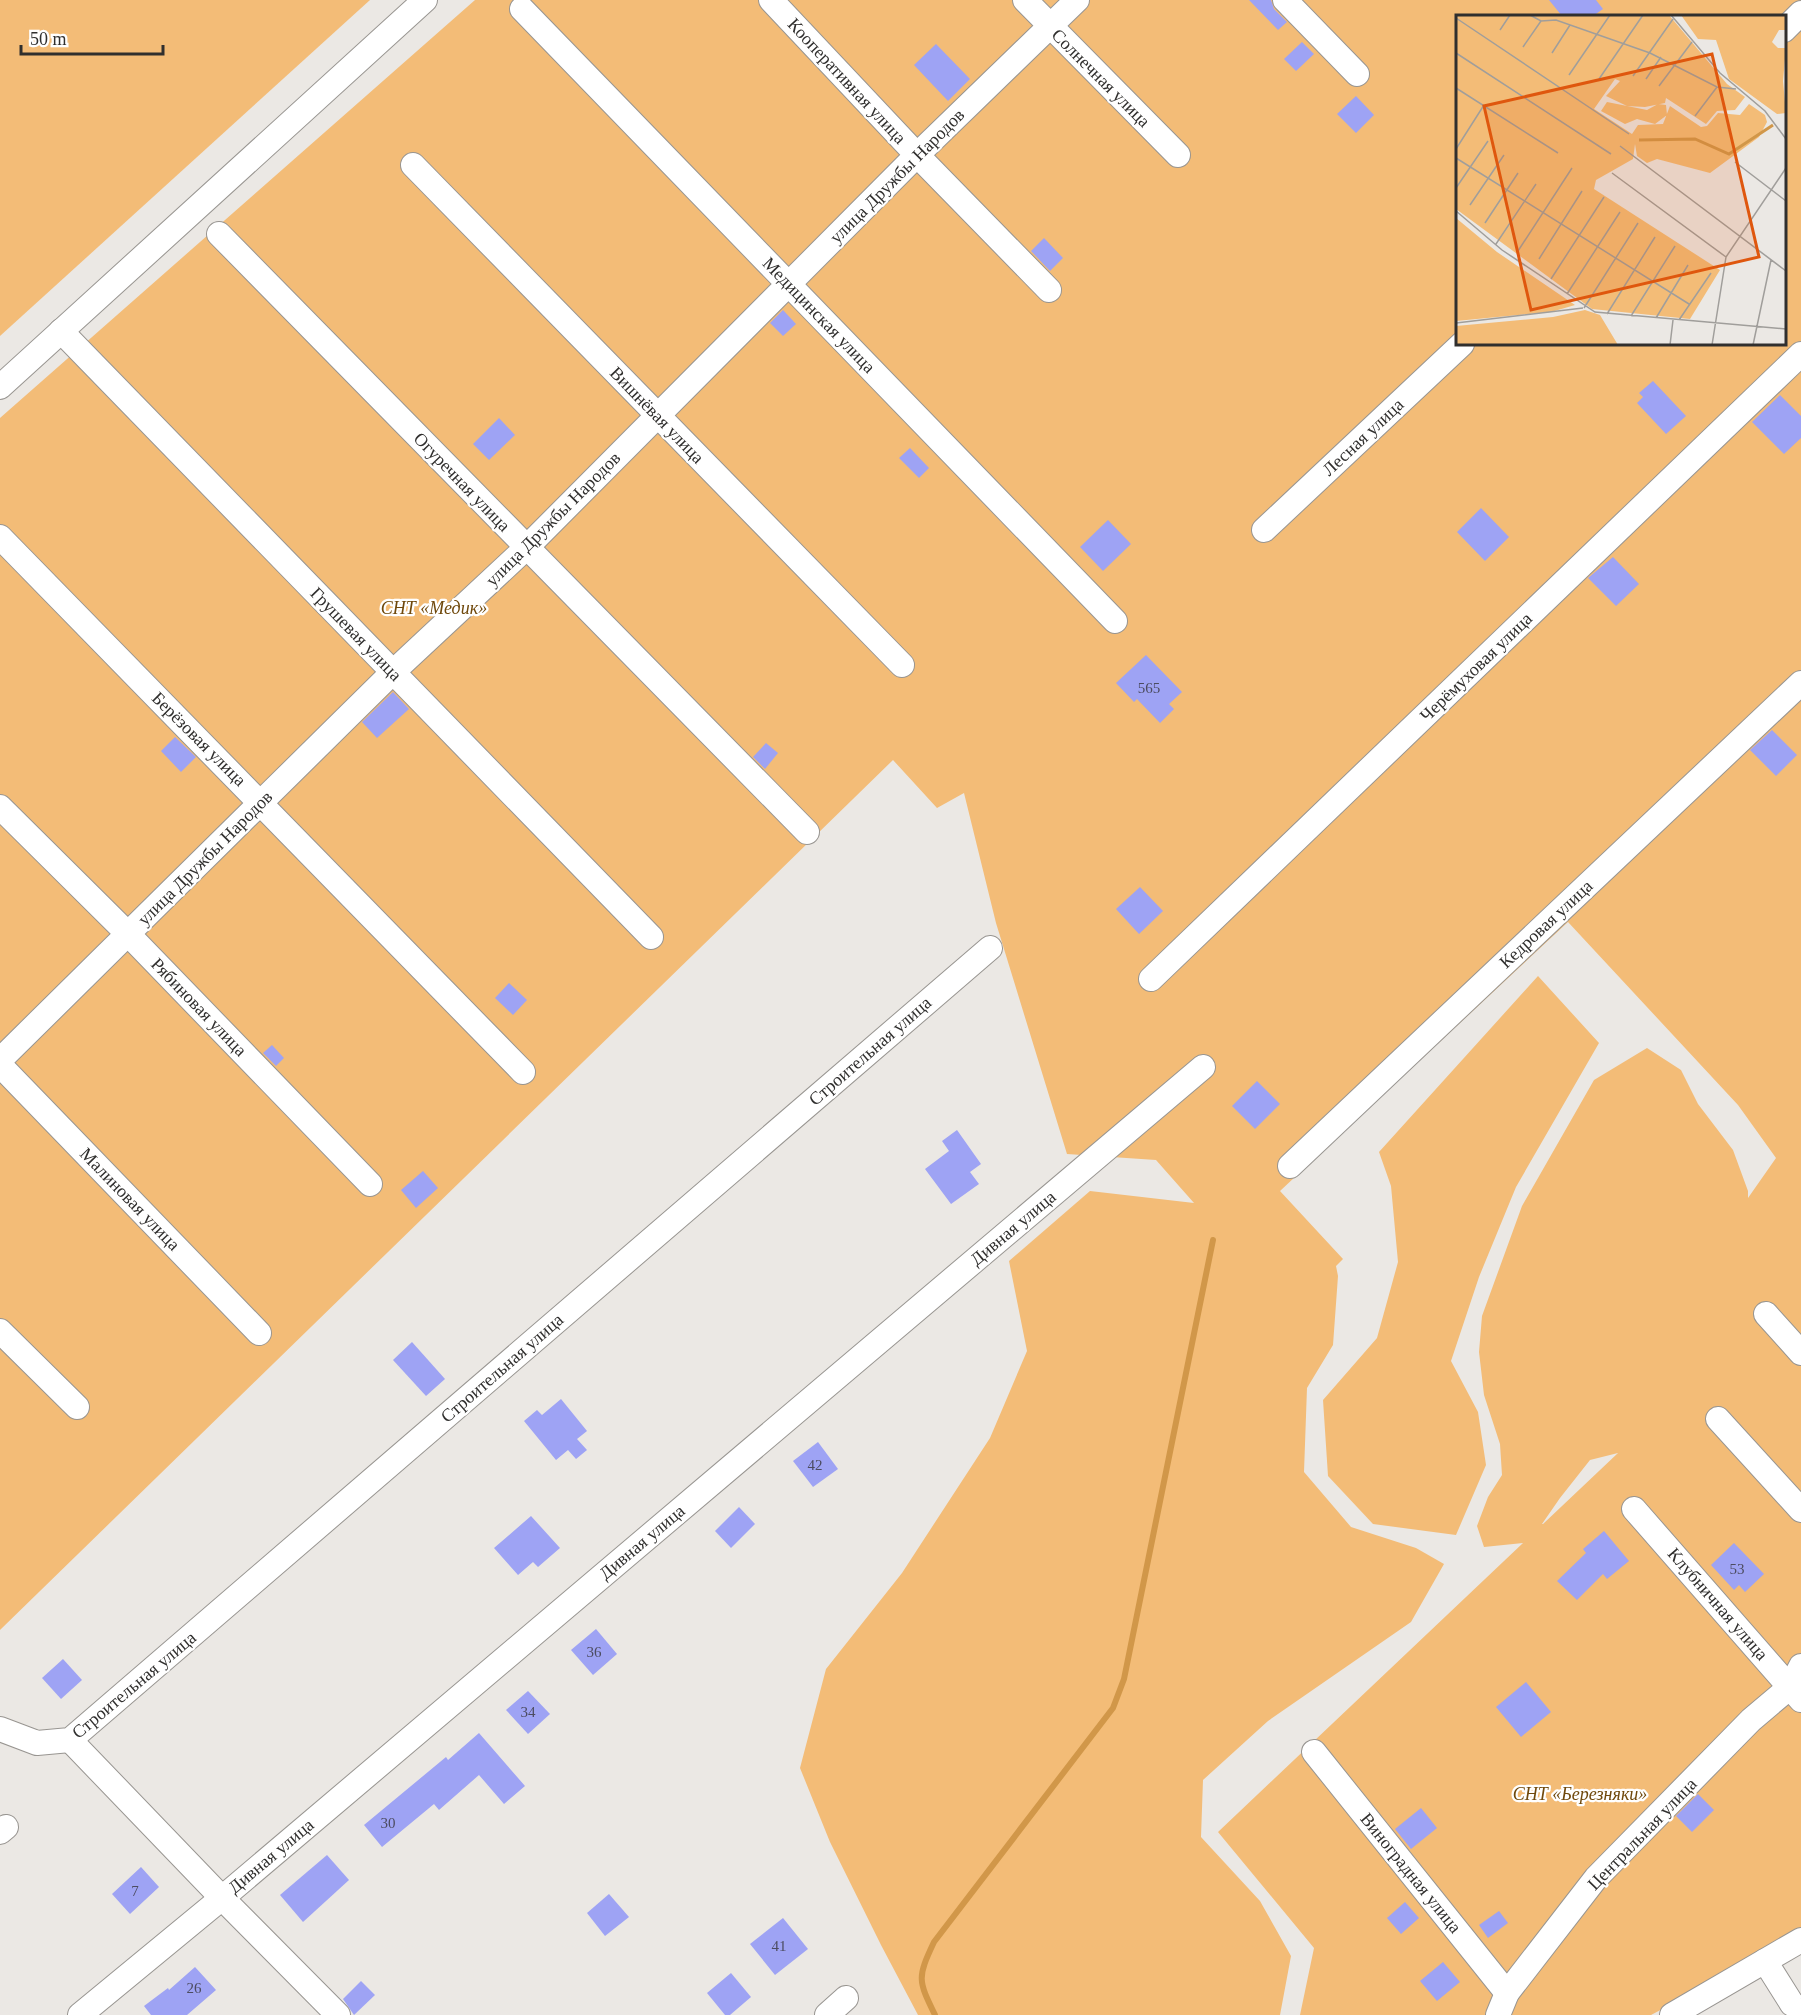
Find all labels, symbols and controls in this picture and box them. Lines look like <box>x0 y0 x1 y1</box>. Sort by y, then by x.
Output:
street label: Кооперативная улица <box>784 14 910 148</box>
inset map <box>1456 15 1786 345</box>
scale bar <box>21 18 164 56</box>
street label: Солнечная улица <box>1048 25 1154 131</box>
text: 50 m <box>30 29 67 49</box>
street label: улица Дружбы Народов <box>826 105 968 247</box>
street label: Медицинская улица <box>759 253 879 377</box>
street label: Вишнёвая улица <box>606 363 708 467</box>
street label: Лесная улица <box>1318 394 1408 480</box>
street label: Огуречная улица <box>410 428 514 536</box>
street label: улица Дружбы Народов <box>482 448 624 590</box>
street label: Грушевая улица <box>306 583 406 685</box>
park label: СНТ «Медик» <box>381 598 487 618</box>
street label: Черёмуховая улица <box>1416 608 1536 726</box>
house number: 565 <box>1138 680 1160 696</box>
street label: Берёзовая улица <box>148 688 250 790</box>
street label: улица Дружбы Народов <box>134 787 276 929</box>
street label: Кедровая улица <box>1495 876 1597 972</box>
street label: Рябиновая улица <box>147 954 251 1060</box>
street label: Строительная улица <box>805 992 935 1110</box>
street label: Малиновая улица <box>76 1144 184 1254</box>
street label: Дивная улица <box>966 1187 1060 1269</box>
street label: Строительная улица <box>437 1309 567 1427</box>
house number: 42 <box>808 1457 823 1473</box>
street label: Дивная улица <box>595 1501 689 1583</box>
street label: Клубничная улица <box>1664 1544 1772 1664</box>
house number: 53 <box>1730 1561 1745 1577</box>
street label: Строительная улица <box>68 1627 200 1743</box>
house number: 36 <box>587 1644 602 1660</box>
house number: 34 <box>521 1704 536 1720</box>
street label: Центральная улица <box>1583 1774 1701 1894</box>
park label: СНТ «Березняки» <box>1513 1784 1647 1804</box>
street label: Виноградная улица <box>1356 1809 1466 1937</box>
street label: Дивная улица <box>224 1815 318 1897</box>
house number: 30 <box>381 1815 396 1831</box>
house number: 7 <box>131 1883 139 1899</box>
house number: 41 <box>772 1938 787 1954</box>
house number: 26 <box>187 1980 202 1996</box>

